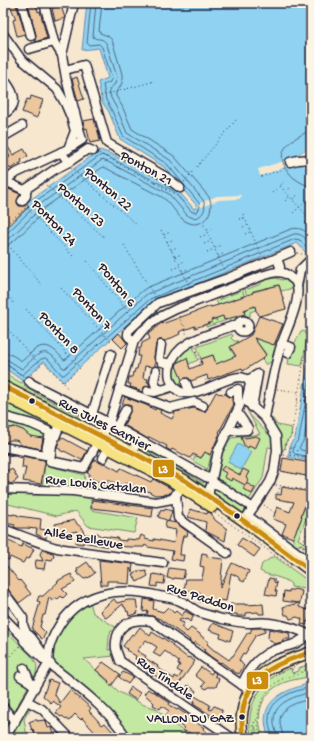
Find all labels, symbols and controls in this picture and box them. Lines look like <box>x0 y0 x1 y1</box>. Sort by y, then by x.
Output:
street label: Ponton 21 <box>116 147 175 190</box>
street label: Ponton 22 <box>79 164 135 216</box>
street label: Ponton 23 <box>52 179 108 232</box>
street label: Ponton 24 <box>26 196 80 251</box>
street label: Ponton 6 <box>93 259 139 312</box>
street label: Ponton 7 <box>67 284 115 335</box>
street label: Ponton 8 <box>33 308 82 359</box>
street label: Rue Jules Garnier <box>55 395 153 456</box>
unlabelled marker <box>27 396 37 406</box>
line badge: L3 <box>152 459 175 478</box>
text: L3 <box>158 465 168 477</box>
street label: Rue Louis Catalan <box>44 472 147 499</box>
unlabelled marker <box>232 511 242 521</box>
street label: Allée Bellevue <box>43 524 125 555</box>
street label: Rue Paddon <box>164 579 237 617</box>
street label: Rue Tindale <box>133 653 197 705</box>
line badge: L3 <box>246 671 269 690</box>
text: L3 <box>252 676 262 688</box>
place label: VALLON DU GAZ <box>146 712 235 727</box>
marker: VALLON DU GAZ <box>237 712 247 722</box>

